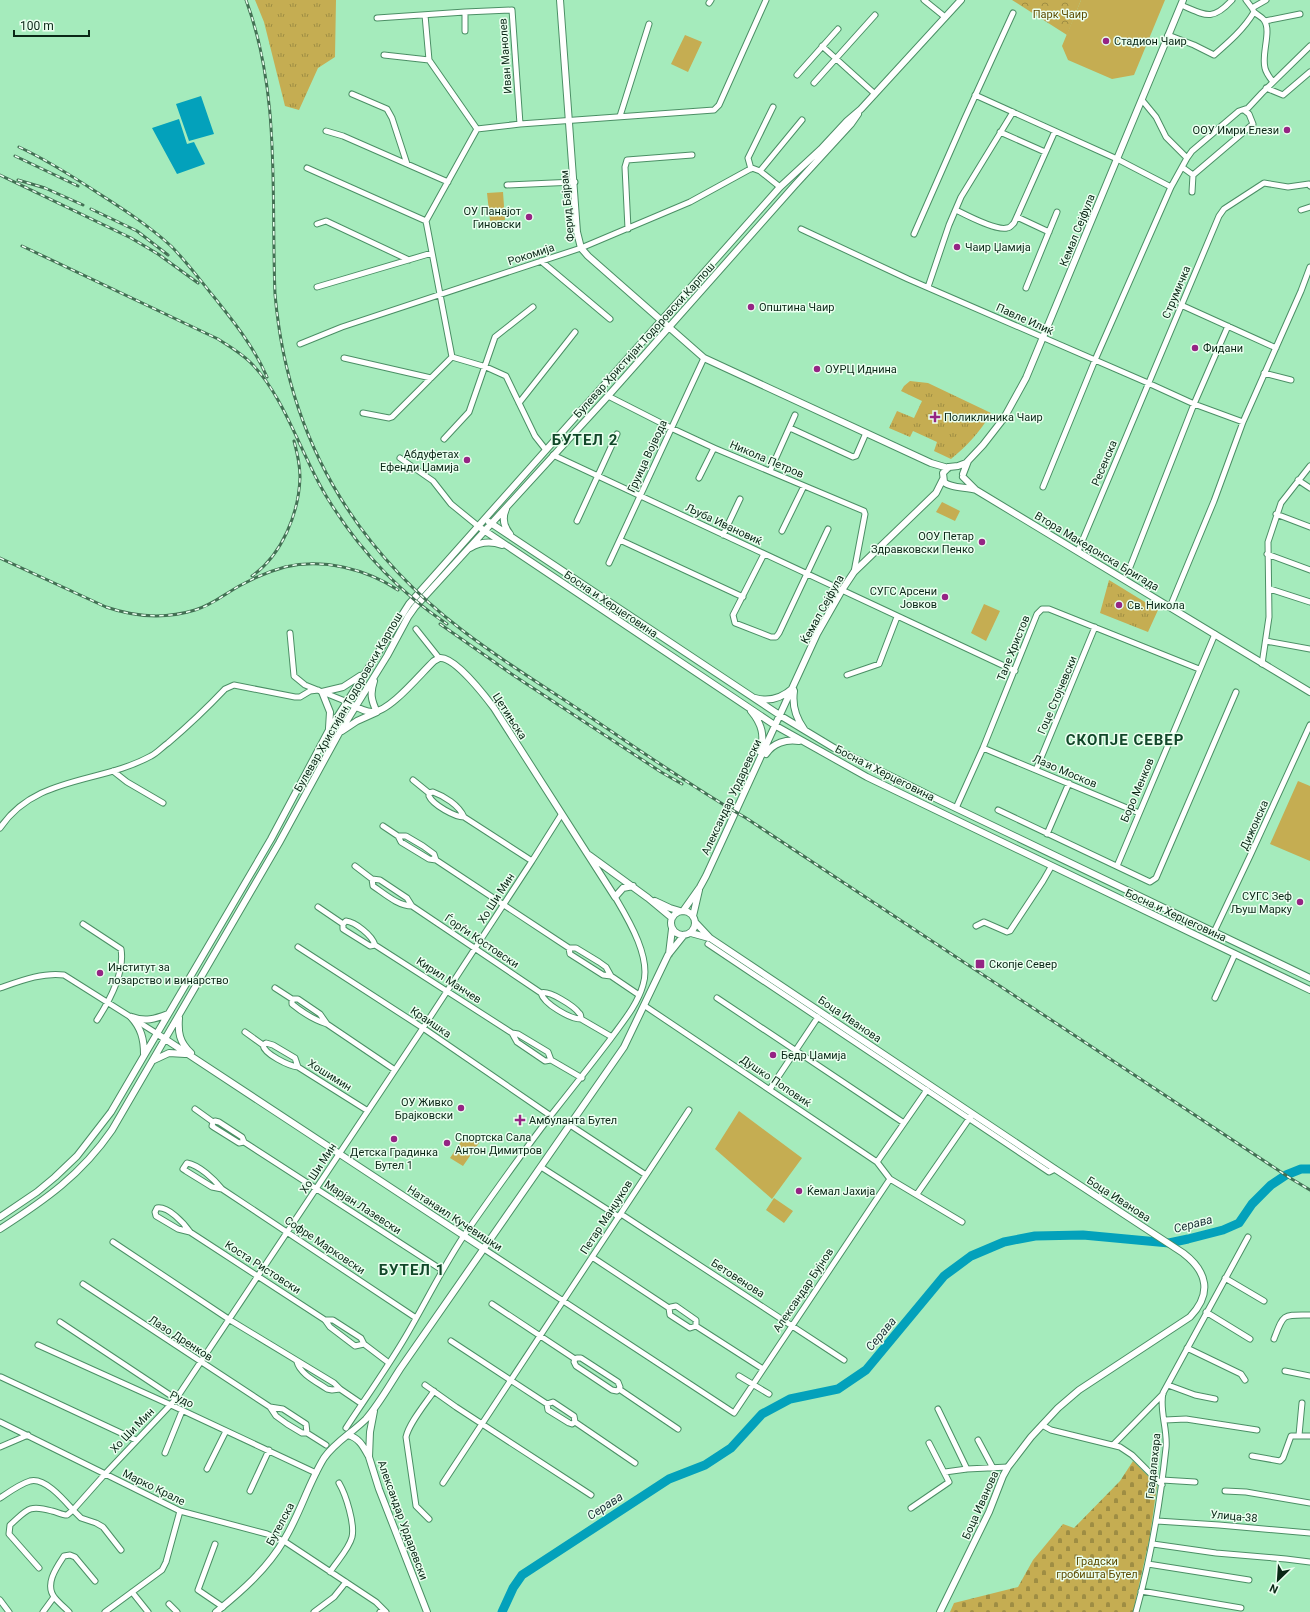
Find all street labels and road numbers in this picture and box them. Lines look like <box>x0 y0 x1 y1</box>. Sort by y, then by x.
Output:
street label: Иван Манолев <box>496 18 515 94</box>
street label: Ферид Бајрам <box>558 169 577 242</box>
street label: Кемал Сејфула <box>1057 192 1098 268</box>
street label: Рокомија <box>506 241 556 268</box>
street label: Булевар Христијан Тодоровски Карпош <box>571 260 718 421</box>
street label: Струмичка <box>1159 264 1193 321</box>
street label: Павле Илиќ <box>994 301 1056 338</box>
street label: Груица Војвода <box>625 418 670 495</box>
street label: Никола Петров <box>728 438 806 481</box>
street label: Ресенска <box>1089 438 1120 488</box>
street label: Љуба Ивановиќ <box>683 501 764 548</box>
street label: Втора Македонска Бригада <box>1032 509 1161 594</box>
street label: Босна и Херцеговина <box>562 568 660 641</box>
street label: Ќемал Сејфула <box>798 573 847 646</box>
street label: Булевар Христијан Тодоровски Карпош <box>292 610 405 794</box>
street label: Тале Христов <box>994 613 1033 683</box>
street label: Гоце Стојчевски <box>1035 654 1080 736</box>
street label: Цетињска <box>490 691 529 742</box>
street label: Александар Урдаревски <box>699 737 764 857</box>
street label: Босна и Херцеговина <box>833 743 937 804</box>
street label: Лазо Москов <box>1031 752 1099 791</box>
street label: Боро Менков <box>1118 756 1157 824</box>
street label: Дижонска <box>1238 798 1271 852</box>
street label: Хо Ши Мин <box>475 871 518 926</box>
street label: Босна и Херцеговина <box>1123 886 1228 945</box>
street label: Ѓoрѓи Костовски <box>442 912 521 971</box>
street label: Кирил Манчев <box>414 955 484 1006</box>
street label: Боца Иванова <box>816 993 884 1045</box>
street label: Краишка <box>408 1004 454 1041</box>
street label: Душко Поповиќ <box>738 1053 814 1110</box>
street label: Хошимин <box>305 1057 354 1094</box>
street label: Хо Ши Мин <box>297 1141 340 1196</box>
street label: Боца Иванова <box>1084 1174 1153 1225</box>
street label: Марјан Лазевски <box>322 1178 404 1237</box>
street label: Петар Манџуков <box>578 1178 635 1257</box>
street label: Натанаил Кучевишки <box>405 1183 505 1254</box>
street label: Софре Марковски <box>282 1214 367 1277</box>
street label: Коста Ристовски <box>222 1238 303 1297</box>
street label: Александар Бујнов <box>770 1246 836 1335</box>
street label: Бетовенова <box>709 1256 767 1301</box>
street label: Лазо Дренков <box>146 1313 215 1364</box>
street label: Рудо <box>168 1388 196 1411</box>
street label: Хо Ши Мин <box>108 1405 157 1456</box>
street label: Гвадалахара <box>1144 1433 1163 1500</box>
street label: Александар Урдаревски <box>375 1459 430 1582</box>
street label: Марко Крале <box>120 1467 187 1508</box>
street label: Боца Иванова <box>960 1469 1001 1541</box>
street label: Бутелска <box>264 1500 297 1548</box>
street label: Улица-38 <box>1210 1508 1258 1525</box>

